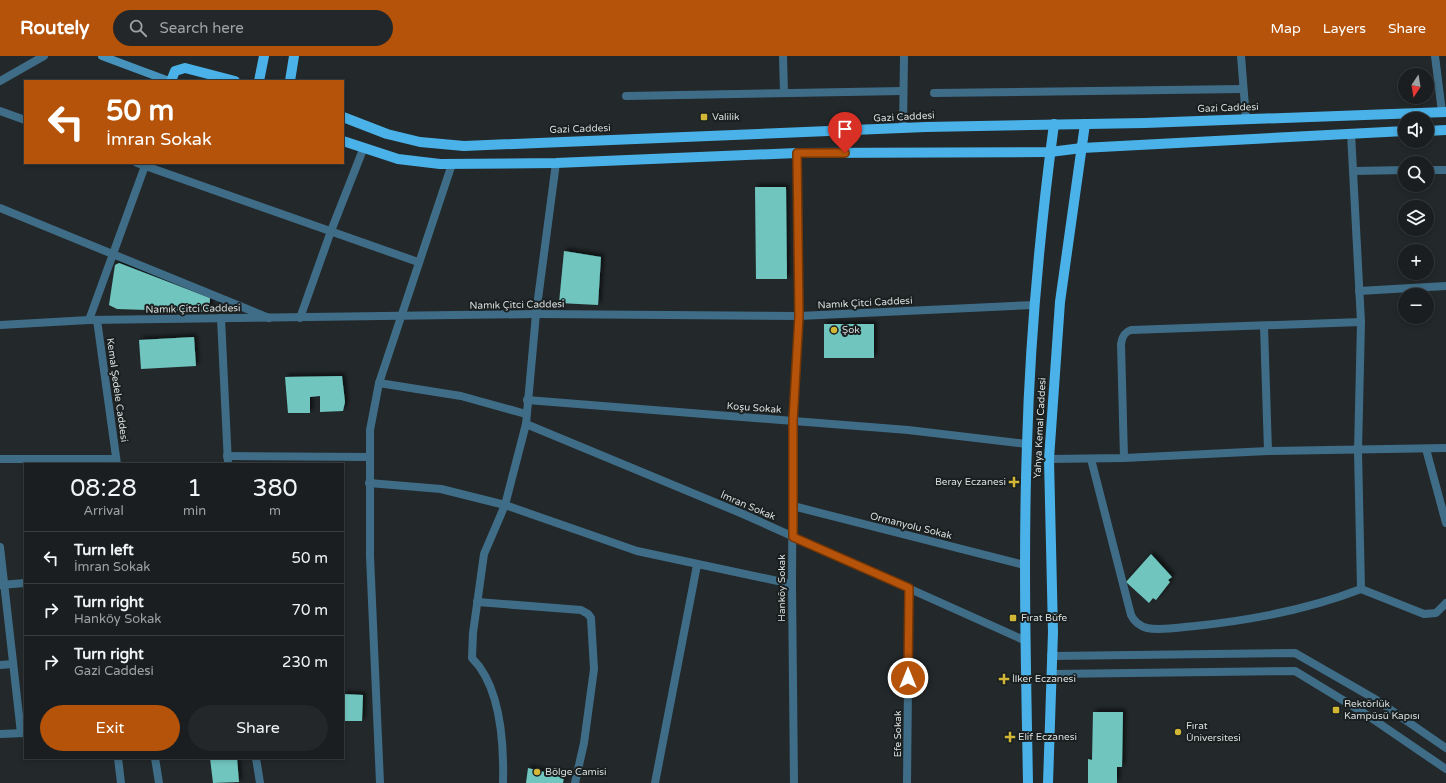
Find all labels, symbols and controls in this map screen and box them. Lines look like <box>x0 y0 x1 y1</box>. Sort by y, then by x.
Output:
search box <box>113 10 393 46</box>
text: Routely <box>20 17 89 39</box>
icon: search <box>127 17 149 39</box>
text: Search here <box>159 19 244 37</box>
text: Map <box>1271 20 1301 37</box>
text: Layers <box>1323 20 1366 37</box>
text: Share <box>1388 20 1426 37</box>
north arrow <box>1398 68 1434 104</box>
map controls <box>1398 68 1434 324</box>
text: 50 m <box>106 94 174 128</box>
icon: left <box>40 96 92 148</box>
street label: Gazi Caddesi <box>1197 101 1259 115</box>
street label: Gazi Caddesi <box>873 109 935 125</box>
place label: Valilik <box>712 111 740 123</box>
marker: Valilik <box>699 112 709 122</box>
pin <box>828 112 862 153</box>
button: sound <box>1398 112 1434 148</box>
icon: arrive <box>834 118 856 140</box>
street label: Gazi Caddesi <box>549 122 611 136</box>
text: İmran Sokak <box>106 128 212 150</box>
button: search <box>1398 156 1434 192</box>
button: layers <box>1398 200 1434 236</box>
button: + <box>1398 244 1434 280</box>
button: − <box>1398 288 1434 324</box>
street label: Namık Çitci Caddesi <box>817 295 913 311</box>
street label: Namık Çitci Caddesi <box>469 298 565 312</box>
street label: Namık Çitci Caddesi <box>145 302 241 316</box>
place label: Şok <box>842 324 860 336</box>
marker: Şok <box>829 325 839 335</box>
street label: Kemal Şedele Caddesi <box>104 337 130 443</box>
street label: Yahya Kemal Caddesi <box>1031 377 1049 479</box>
street label: Koşu Sokak <box>726 400 782 416</box>
text: 08:28 <box>70 474 137 503</box>
text: 1 <box>187 474 202 503</box>
text: 380 <box>252 474 298 503</box>
place label: Beray Eczanesi <box>935 476 1006 488</box>
marker: Beray Eczanesi <box>1009 477 1019 487</box>
street label: İmran Sokak <box>719 489 778 523</box>
text: Arrival <box>83 503 124 519</box>
text: min <box>183 503 206 519</box>
text: m <box>269 503 281 519</box>
street label: Ormanyolu Sokak <box>869 510 954 542</box>
text: Turn left <box>74 541 134 559</box>
icon: left <box>40 547 62 569</box>
text: 50 m <box>291 549 328 567</box>
street label: Hanköy Sokak <box>776 554 788 622</box>
text: İmran Sokak <box>74 559 150 575</box>
text: Turn right <box>74 593 144 611</box>
icon: right <box>40 599 62 621</box>
text: 70 m <box>291 601 328 619</box>
text: Hanköy Sokak <box>74 611 161 627</box>
place label: Fırat Büfe <box>1021 612 1068 624</box>
marker: Fırat Büfe <box>1008 613 1018 623</box>
text: Turn right <box>74 645 144 663</box>
icon: right <box>40 651 62 673</box>
text: 230 m <box>282 653 328 671</box>
position arrow <box>887 657 929 699</box>
text: Gazi Caddesi <box>74 663 154 679</box>
place label: İlker Eczanesi <box>1012 673 1076 685</box>
marker: İlker Eczanesi <box>999 674 1009 684</box>
place label: Rektörlük Kampüsü Kapısı <box>1344 698 1420 722</box>
button: Exit <box>40 705 180 751</box>
button: Share <box>188 705 328 751</box>
marker: Rektörlük Kampüsü Kapısı <box>1331 705 1341 715</box>
street label: Efe Sokak <box>892 710 904 757</box>
place label: Fırat Üniversitesi <box>1186 720 1241 744</box>
marker: Fırat Üniversitesi <box>1173 727 1183 737</box>
place label: Elif Eczanesi <box>1018 731 1077 743</box>
marker: Elif Eczanesi <box>1005 732 1015 742</box>
place label: Bölge Camisi <box>545 766 607 778</box>
marker: Bölge Camisi <box>532 767 542 777</box>

